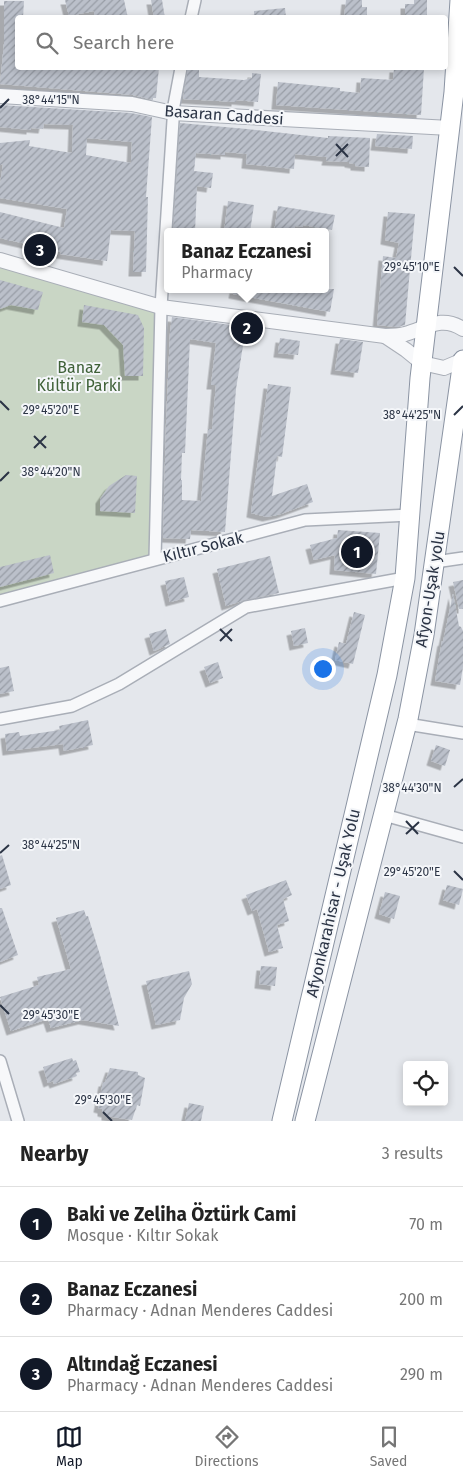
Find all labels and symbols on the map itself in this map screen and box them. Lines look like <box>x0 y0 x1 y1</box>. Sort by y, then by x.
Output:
text: 38°44'15"N <box>22 93 80 107</box>
street label: Basaran Caddesi <box>164 101 284 129</box>
pin: 3 <box>24 231 56 269</box>
text: 29°45'10"E <box>384 260 440 274</box>
pin: 2 <box>231 309 263 347</box>
park label: Banaz Kültür Parki <box>37 358 121 395</box>
text: 29°45'20"E <box>23 403 79 417</box>
text: 38°44'25"N <box>383 408 441 422</box>
text: 38°44'20"N <box>21 465 81 479</box>
street label: Kıltır Sokak <box>161 528 246 566</box>
street label: Afyon-Uşak yolu <box>411 529 450 649</box>
pin: 1 <box>341 533 373 571</box>
your location <box>310 656 336 682</box>
text: 38°44'30"N <box>382 781 442 795</box>
street label: Afyonkarahisar - Uşak Yolu <box>302 807 365 999</box>
text: 38°44'25"N <box>22 838 80 852</box>
text: 29°45'20"E <box>384 865 440 879</box>
text: 29°45'30"E <box>23 1008 79 1022</box>
text: 29°45'30"E <box>75 1093 131 1107</box>

